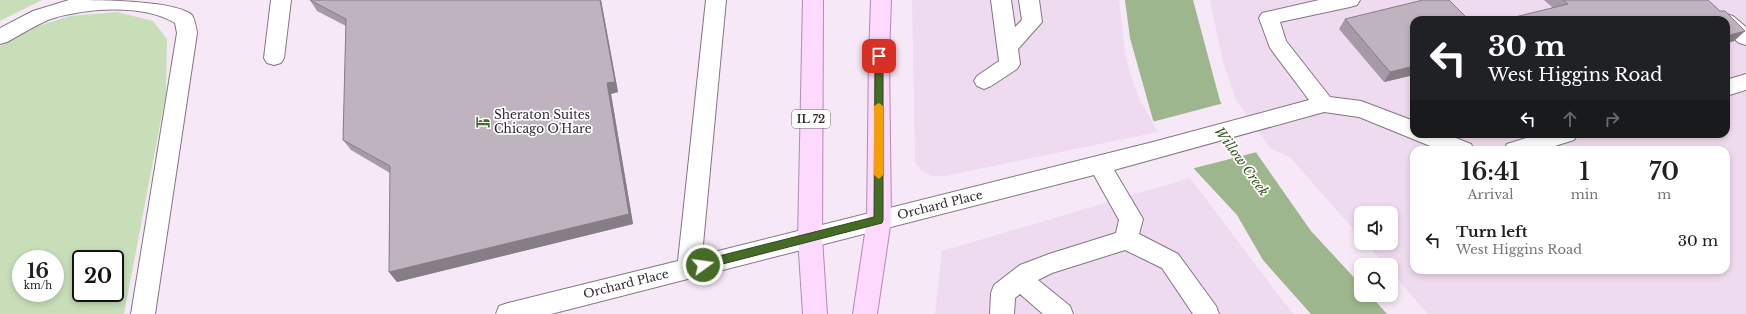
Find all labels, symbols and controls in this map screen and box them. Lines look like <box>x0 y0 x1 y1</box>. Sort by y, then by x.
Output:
text: 30 m <box>1488 29 1565 64</box>
icon: left <box>1422 32 1474 84</box>
pin <box>862 39 896 73</box>
icon: arrive <box>868 45 890 67</box>
text: West Higgins Road <box>1488 64 1662 86</box>
place label: Sheraton Suites Chicago O'Hare <box>494 107 592 136</box>
icon: left <box>1517 108 1539 130</box>
icon: ahead <box>1559 108 1581 130</box>
icon: right <box>1601 108 1623 130</box>
road number: IL 72 <box>792 110 830 128</box>
hotel icon: Sheraton Suites Chicago O'Hare <box>475 114 491 130</box>
water label: Willow Creek <box>1211 123 1273 199</box>
text: 16:41 <box>1461 157 1520 186</box>
text: 1 <box>1579 157 1590 186</box>
text: 70 <box>1649 157 1679 186</box>
text: Arrival <box>1467 186 1513 203</box>
text: min <box>1571 186 1598 203</box>
text: m <box>1657 186 1671 203</box>
street label: Orchard Place <box>896 187 984 222</box>
map controls <box>1354 206 1398 302</box>
button: sound <box>1354 206 1398 250</box>
text: Turn left <box>1456 222 1527 241</box>
icon: left <box>1422 229 1444 251</box>
text: 30 m <box>1678 231 1718 250</box>
text: West Higgins Road <box>1456 241 1582 258</box>
position arrow <box>682 244 724 286</box>
speed limit sign: 20 <box>72 250 124 302</box>
button: search <box>1354 258 1398 302</box>
text: 16 <box>27 259 49 283</box>
street label: Orchard Place <box>582 266 670 301</box>
text: km/h <box>24 279 52 292</box>

